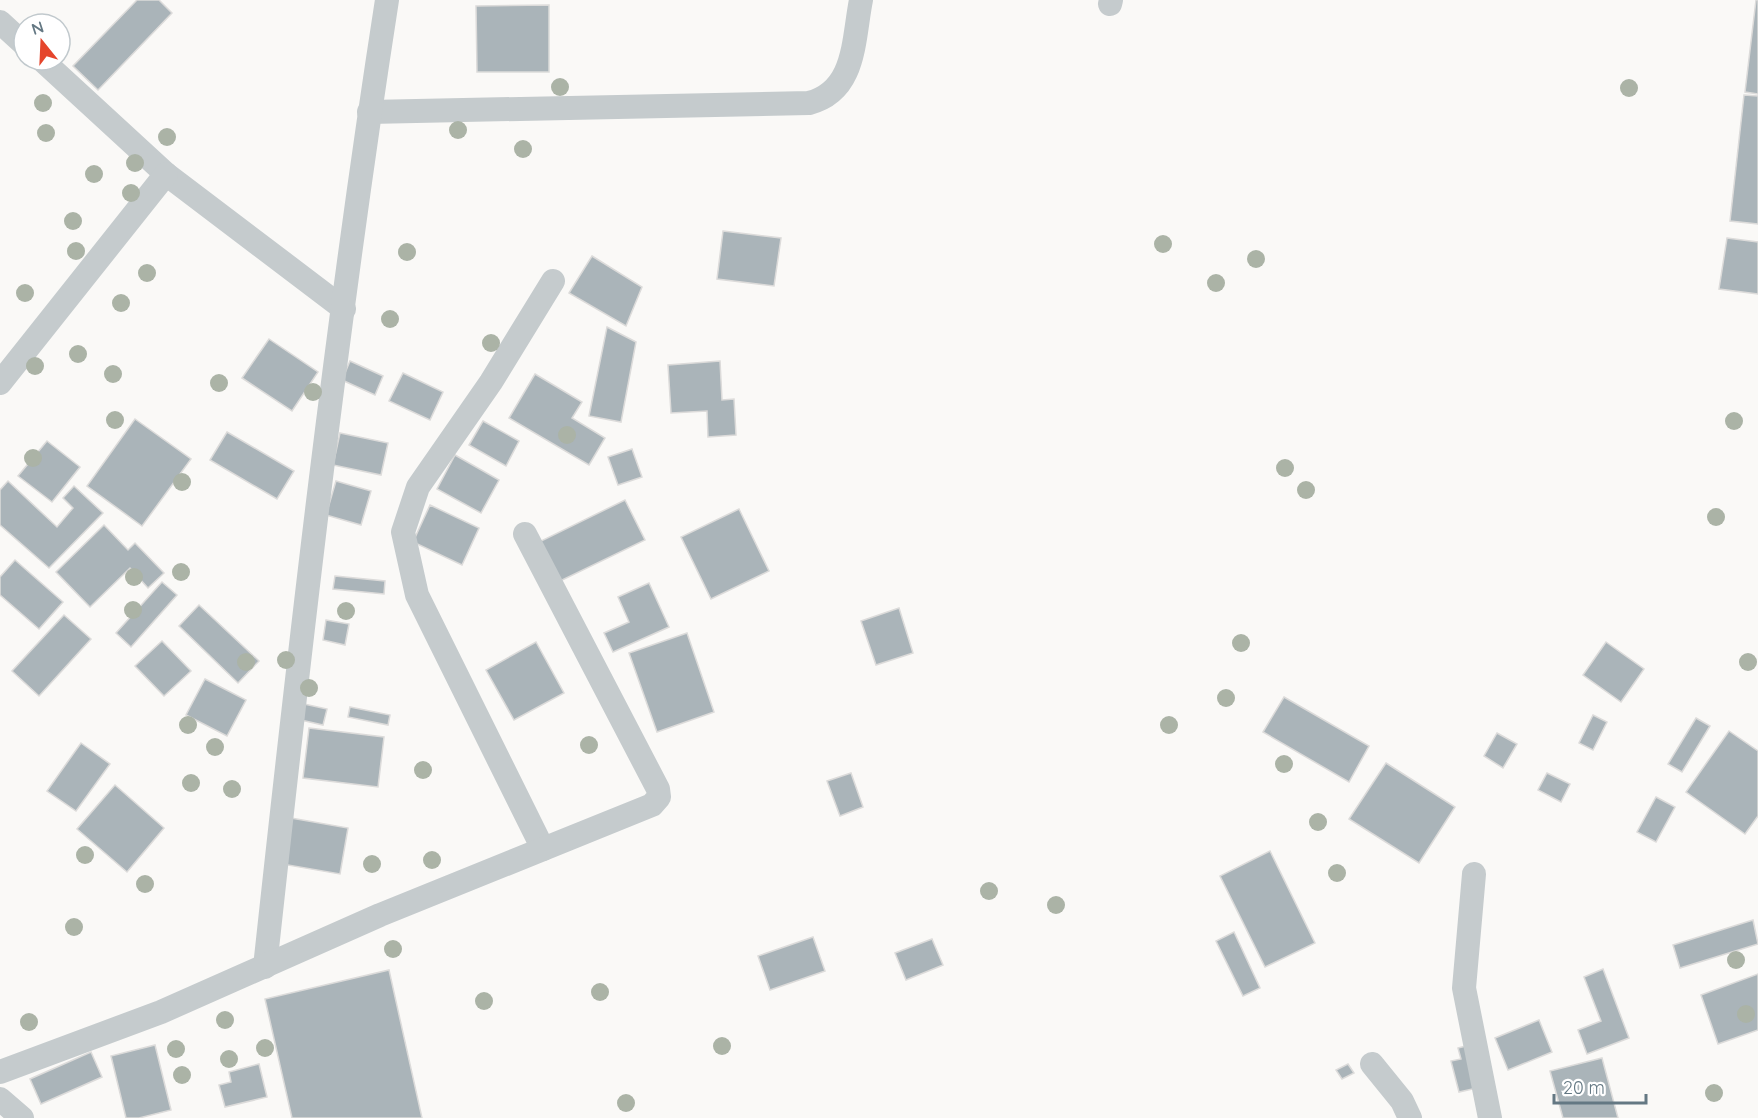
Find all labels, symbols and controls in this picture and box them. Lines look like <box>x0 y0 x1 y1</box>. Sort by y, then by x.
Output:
north arrow <box>12 12 72 72</box>
text: N <box>29 16 46 39</box>
scale bar <box>1554 1067 1646 1105</box>
text: 20 m <box>1563 1076 1605 1099</box>

